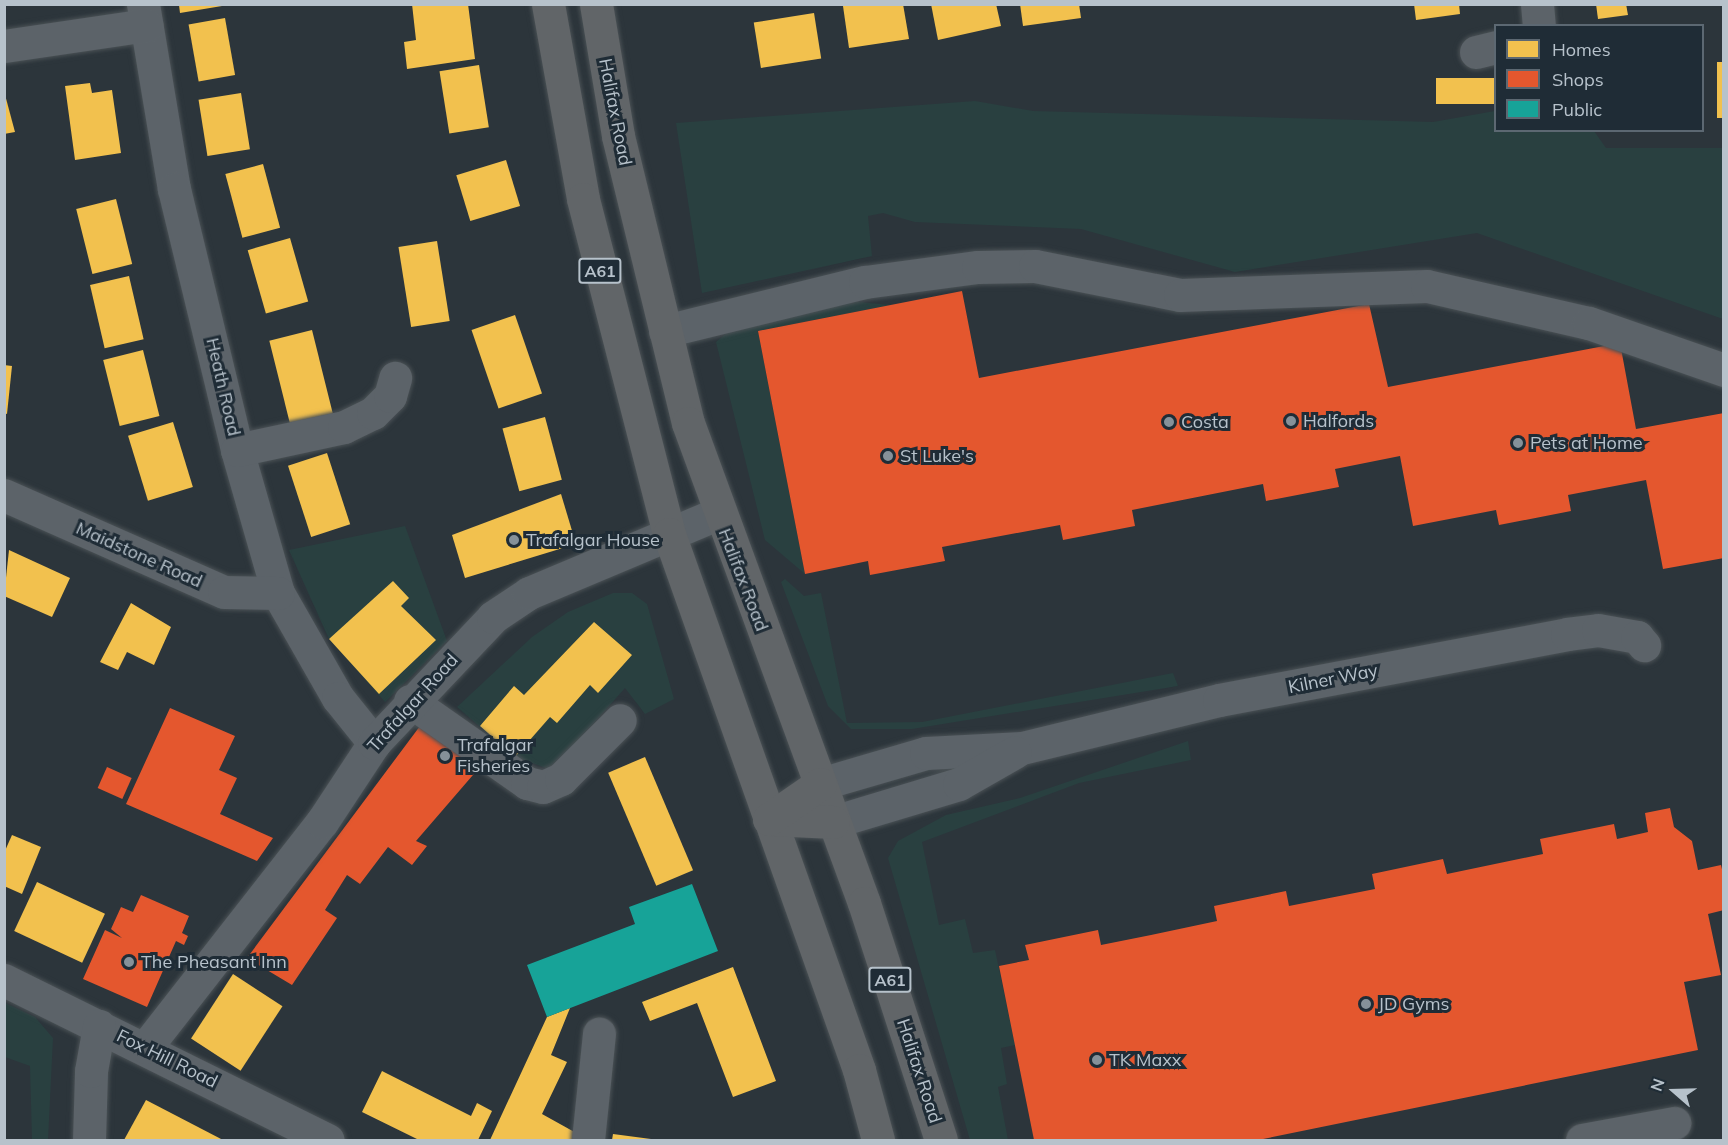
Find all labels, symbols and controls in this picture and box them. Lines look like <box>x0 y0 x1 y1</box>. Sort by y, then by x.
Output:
legend <box>1494 24 1704 132</box>
text: Homes <box>1552 38 1611 61</box>
street label: Halifax Road <box>594 57 636 167</box>
text: Shops <box>1552 68 1604 91</box>
text: Public <box>1552 98 1602 121</box>
road number: A61 <box>578 258 622 284</box>
street label: Heath Road <box>201 336 245 438</box>
place label: Halfords <box>1303 410 1374 432</box>
place label: Costa <box>1181 411 1229 433</box>
marker: Halfords <box>1284 414 1298 428</box>
marker: Costa <box>1162 415 1176 429</box>
place label: Pets at Home <box>1530 432 1642 454</box>
marker: Pets at Home <box>1511 436 1525 450</box>
place label: St Luke's <box>900 445 974 467</box>
marker: St Luke's <box>881 449 895 463</box>
street label: Maidstone Road <box>73 518 205 592</box>
street label: Halifax Road <box>713 526 773 634</box>
place label: Trafalgar House <box>526 529 660 551</box>
marker: Trafalgar House <box>507 533 521 547</box>
street label: Trafalgar Road <box>363 649 463 757</box>
street label: Kilner Way <box>1286 660 1380 698</box>
place label: Trafalgar Fisheries <box>457 735 533 777</box>
marker: Trafalgar Fisheries <box>438 749 452 763</box>
place label: The Pheasant Inn <box>141 951 287 973</box>
marker: The Pheasant Inn <box>122 955 136 969</box>
road number: A61 <box>868 967 912 993</box>
place label: JD Gyms <box>1378 993 1450 1015</box>
marker: JD Gyms <box>1359 997 1373 1011</box>
street label: Halifax Road <box>892 1016 946 1126</box>
street label: Fox Hill Road <box>113 1025 221 1093</box>
place label: TK Maxx <box>1109 1049 1181 1071</box>
marker: TK Maxx <box>1090 1053 1104 1067</box>
north arrow <box>1644 1061 1704 1121</box>
text: N <box>1646 1076 1669 1094</box>

